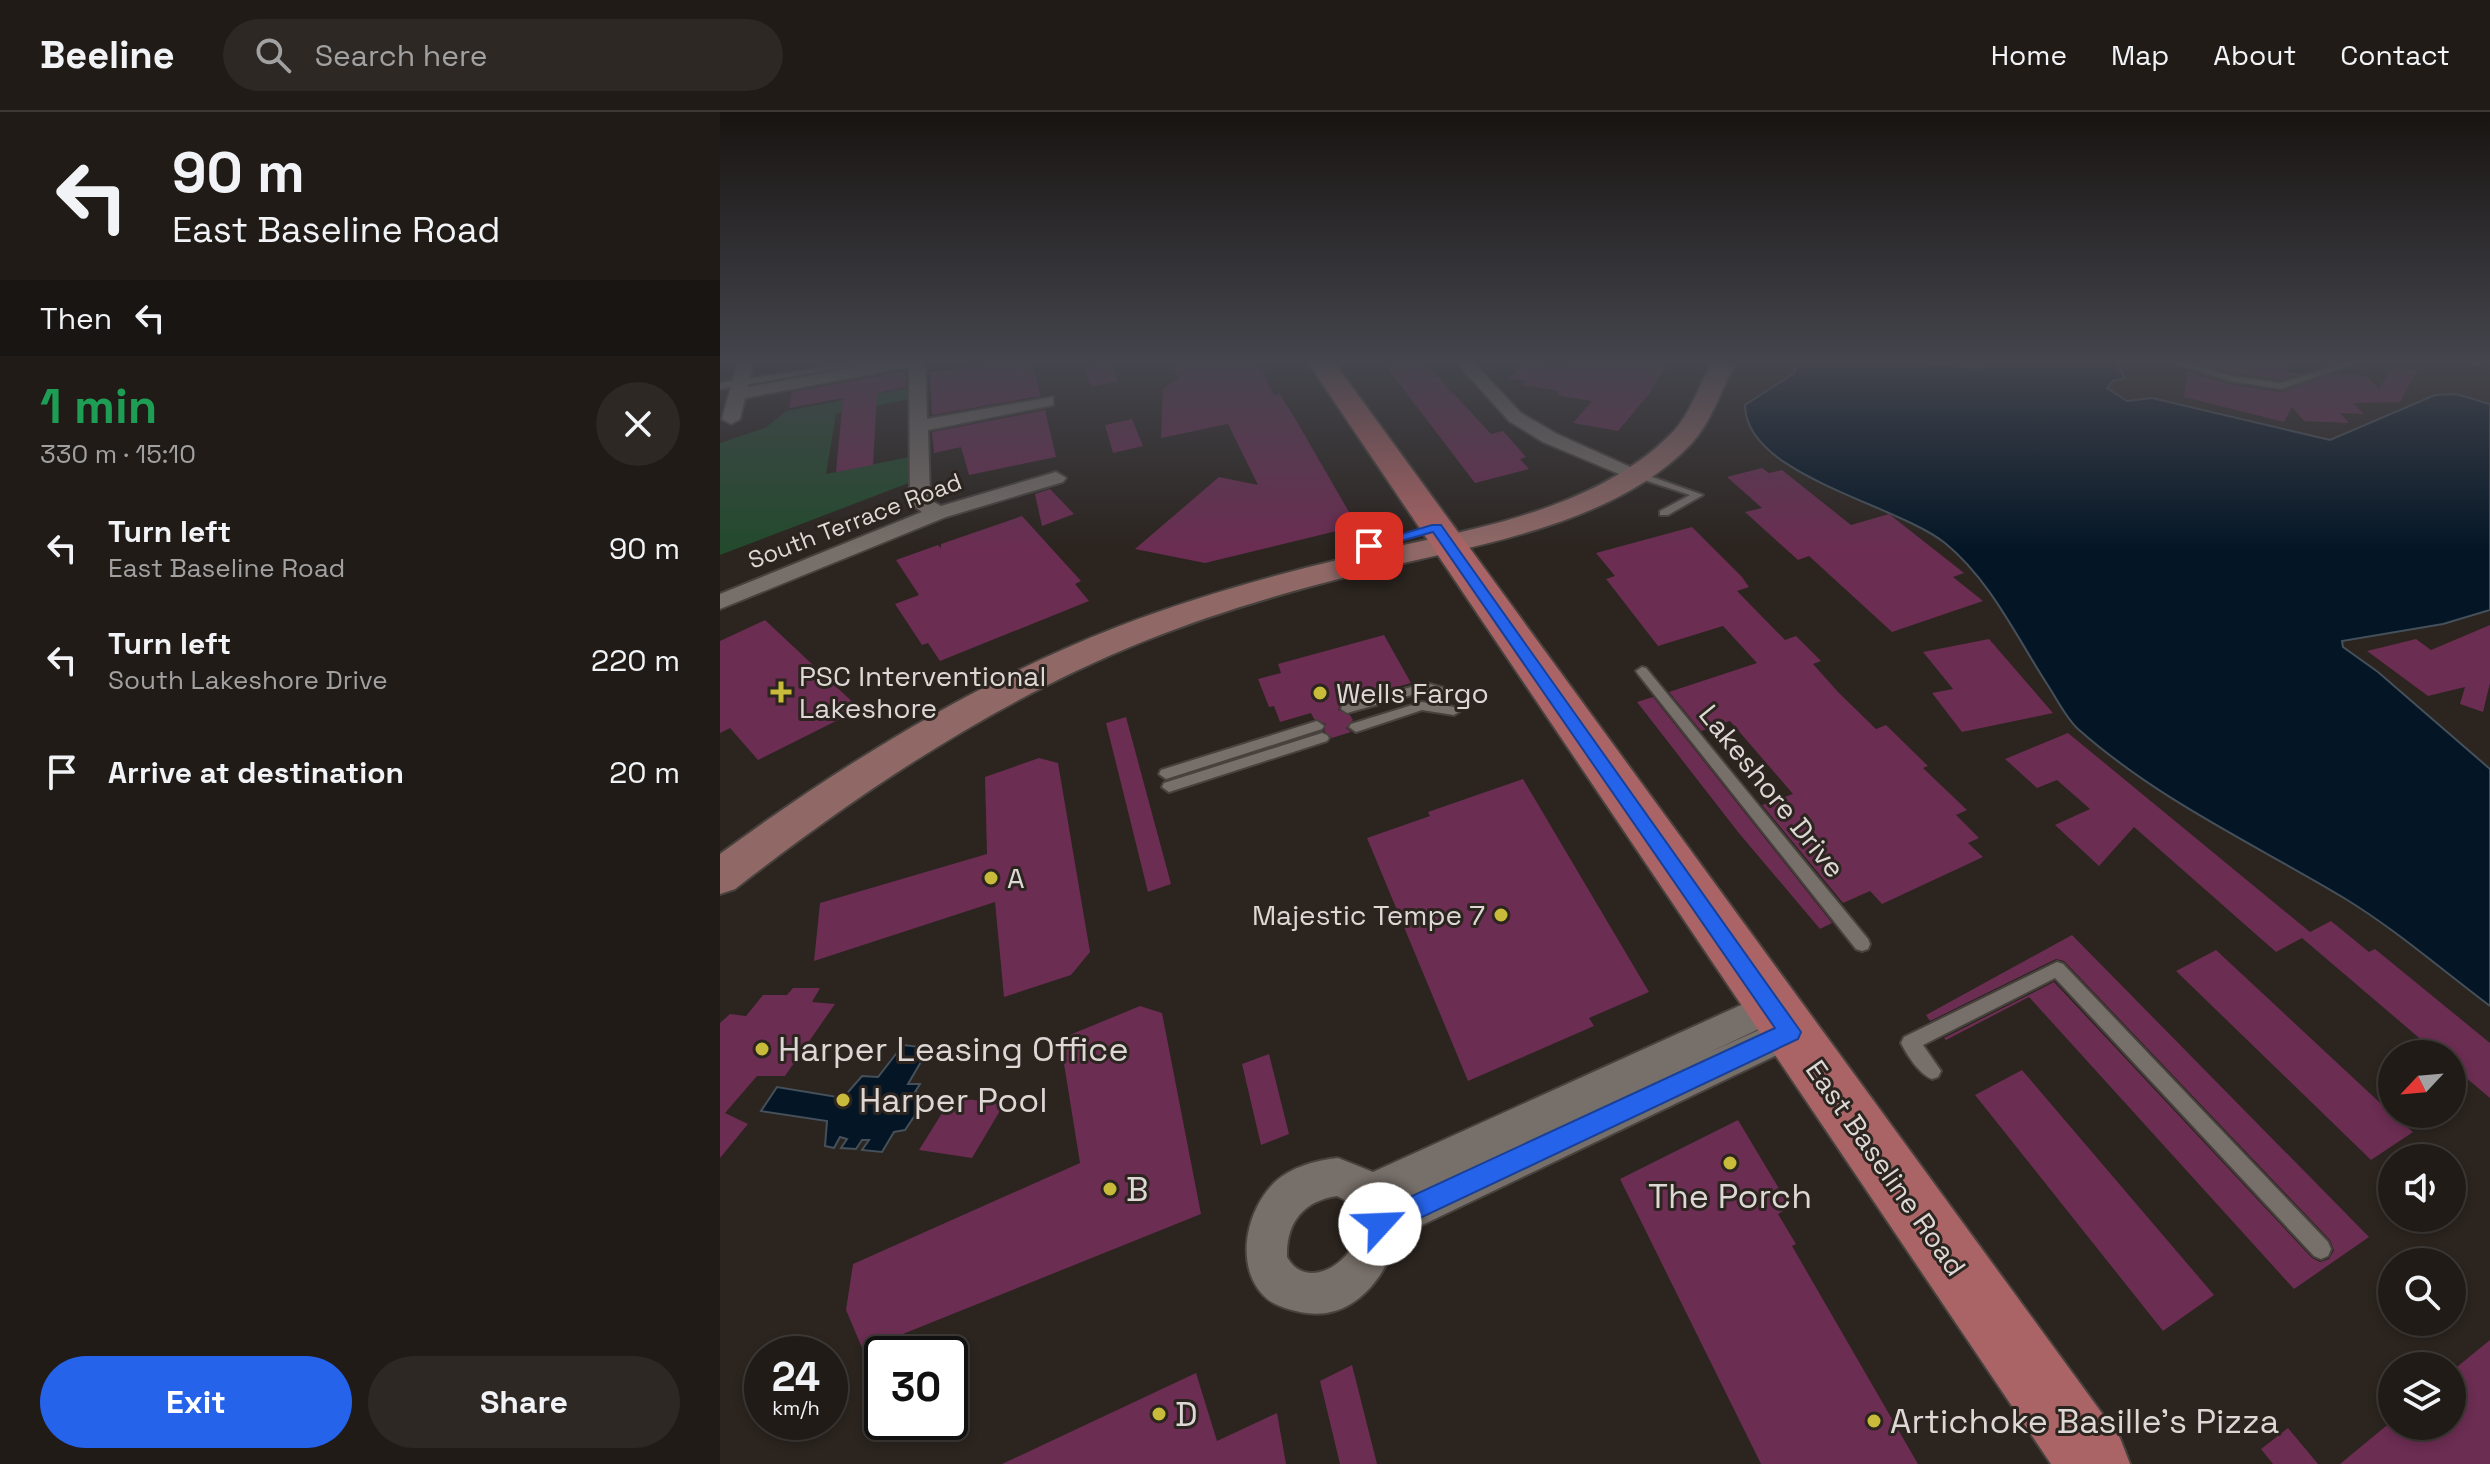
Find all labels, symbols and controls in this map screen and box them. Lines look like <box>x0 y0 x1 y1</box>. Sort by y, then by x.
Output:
search box <box>223 19 783 91</box>
text: Beeline <box>40 31 175 79</box>
icon: search <box>251 33 295 77</box>
text: Search here <box>315 36 488 75</box>
text: Home <box>1991 37 2067 73</box>
text: Map <box>2111 37 2169 73</box>
text: About <box>2213 37 2296 73</box>
text: Contact <box>2340 37 2450 73</box>
text: 90 m <box>172 137 305 208</box>
icon: left <box>40 144 144 248</box>
text: East Baseline Road <box>172 207 500 253</box>
icon: left <box>128 296 172 340</box>
text: Then <box>40 299 112 338</box>
text: 1 min <box>40 376 157 437</box>
button: close <box>596 382 680 466</box>
text: 330 m · 15:10 <box>40 437 196 471</box>
street label: South Terrace Road <box>744 466 966 576</box>
text: Turn left <box>108 512 231 551</box>
pin <box>1335 512 1403 580</box>
icon: arrive <box>1347 524 1391 568</box>
icon: left <box>40 526 84 570</box>
text: 90 m <box>609 529 680 568</box>
text: East Baseline Road <box>108 551 345 585</box>
text: Turn left <box>108 624 231 663</box>
icon: left <box>40 638 84 682</box>
text: 220 m <box>591 641 680 680</box>
place label: PSC Interventional Lakeshore <box>799 658 1046 726</box>
text: South Lakeshore Drive <box>108 663 388 697</box>
place label: Wells Fargo <box>1336 675 1489 711</box>
marker: PSC Interventional Lakeshore <box>770 681 792 703</box>
marker: Wells Fargo <box>1311 684 1329 702</box>
street label: Lakeshore Drive <box>1691 697 1853 885</box>
icon: arrive <box>40 750 84 794</box>
text: Arrive at destination <box>108 753 404 792</box>
text: 20 m <box>609 753 680 792</box>
place label: A <box>1007 860 1025 896</box>
marker: A <box>982 869 1000 887</box>
place label: Majestic Tempe 7 <box>1252 897 1485 933</box>
marker: Majestic Tempe 7 <box>1492 906 1510 924</box>
place label: Harper Leasing Office <box>778 1028 1129 1071</box>
marker: Harper Leasing Office <box>753 1040 771 1058</box>
north arrow <box>2378 1040 2466 1128</box>
map controls <box>2378 1040 2466 1440</box>
street label: East Baseline Road <box>1798 1053 1974 1283</box>
place label: Harper Pool <box>859 1079 1048 1122</box>
marker: Harper Pool <box>834 1091 852 1109</box>
button: sound <box>2378 1144 2466 1232</box>
marker: The Porch <box>1721 1154 1739 1172</box>
place label: B <box>1126 1168 1148 1211</box>
place label: The Porch <box>1648 1175 1812 1218</box>
marker: B <box>1101 1180 1119 1198</box>
position arrow <box>1338 1182 1422 1266</box>
button: search <box>2378 1248 2466 1336</box>
speed limit sign: 30 <box>864 1336 968 1440</box>
text: 24 <box>772 1352 820 1403</box>
button: layers <box>2378 1352 2466 1440</box>
button: Exit <box>40 1356 352 1448</box>
button: Share <box>368 1356 680 1448</box>
place label: D <box>1175 1393 1198 1436</box>
text: km/h <box>772 1395 820 1421</box>
place label: Artichoke Basille's Pizza <box>1890 1400 2279 1443</box>
marker: D <box>1150 1405 1168 1423</box>
marker: Artichoke Basille's Pizza <box>1865 1412 1883 1430</box>

